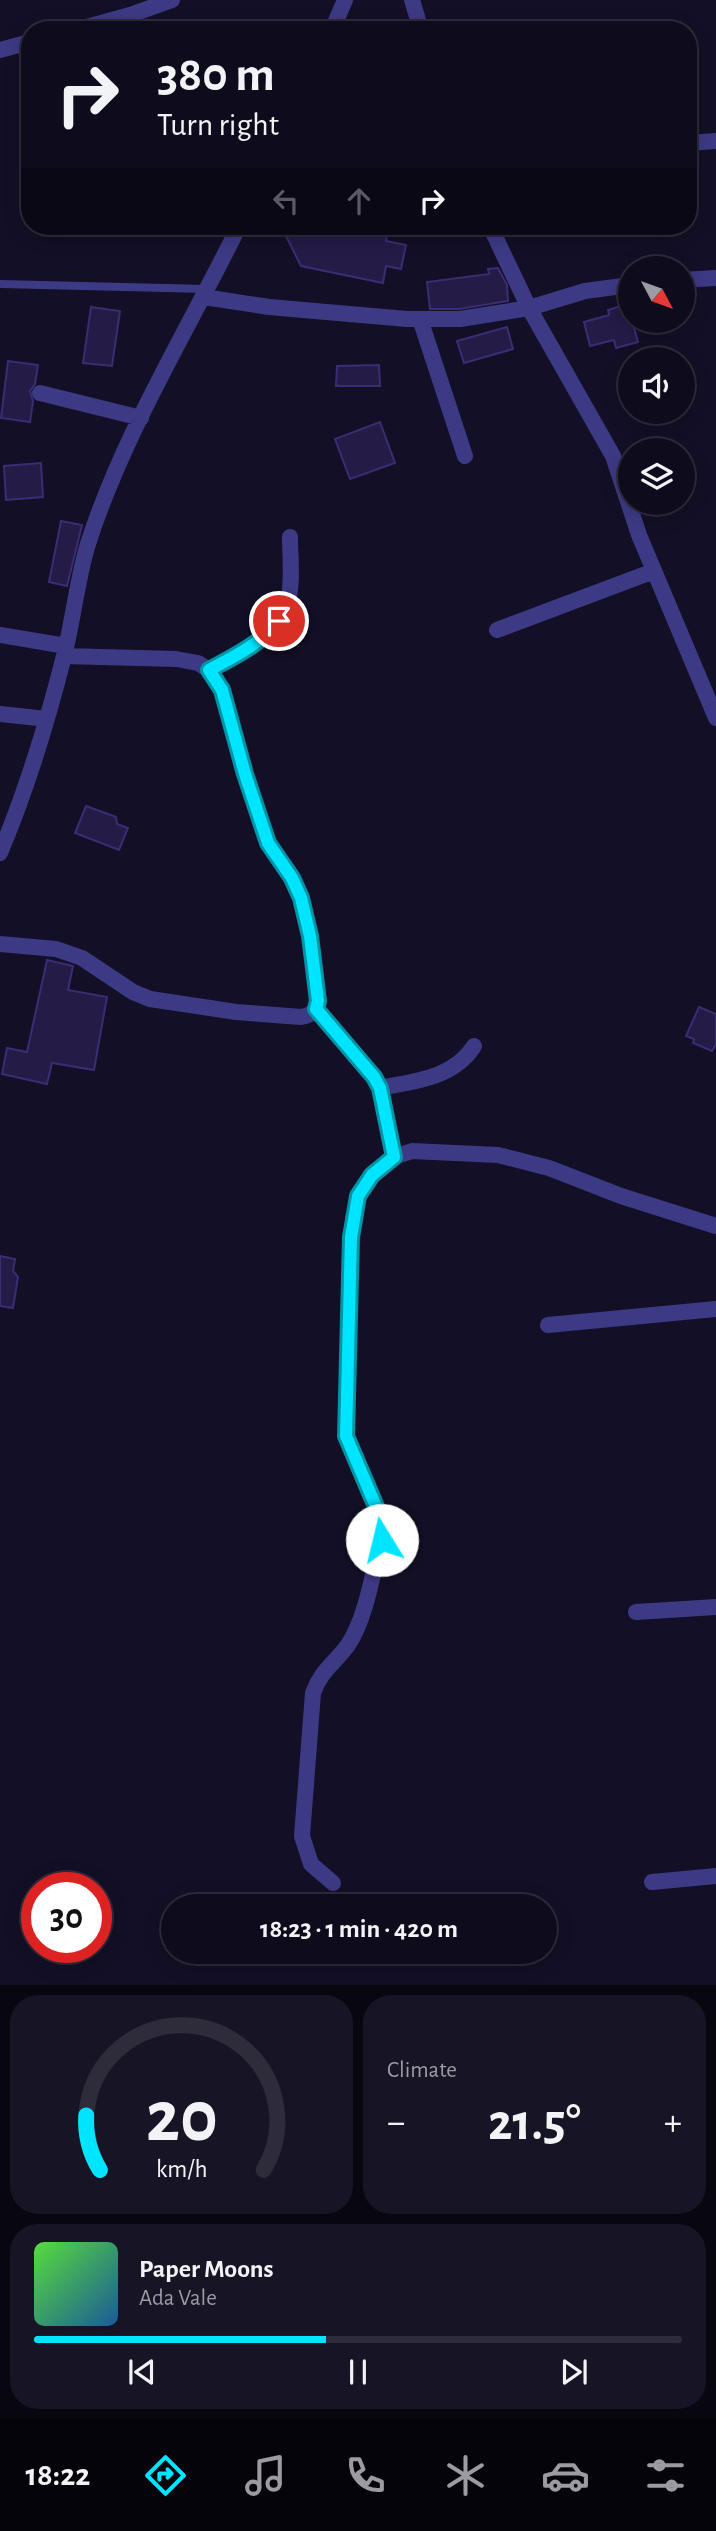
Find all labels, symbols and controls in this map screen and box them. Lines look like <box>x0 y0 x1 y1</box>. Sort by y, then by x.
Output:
icon: right <box>42 49 133 140</box>
text: 380 m <box>157 51 275 100</box>
text: Turn right <box>157 109 279 141</box>
icon: left <box>267 182 305 220</box>
icon: ahead <box>340 182 378 220</box>
icon: right <box>413 182 451 220</box>
north arrow <box>618 256 695 332</box>
map controls <box>618 256 695 515</box>
button: sound <box>618 347 695 424</box>
button: layers <box>618 438 695 515</box>
pin <box>249 591 309 651</box>
icon: arrive <box>260 602 298 640</box>
position arrow <box>345 1503 419 1577</box>
speed limit sign: 30 <box>21 1872 112 1963</box>
text: 18:23 · 1 min · 420 m <box>260 1916 458 1942</box>
text: Climate <box>387 2059 457 2082</box>
text: 20 <box>145 2083 218 2156</box>
text: 21.5° <box>488 2097 581 2149</box>
text: − <box>387 2104 405 2142</box>
text: + <box>664 2104 682 2142</box>
text: km/h <box>156 2157 207 2182</box>
text: Paper Moons <box>139 2256 274 2282</box>
text: Ada Vale <box>139 2287 217 2310</box>
icon: previous <box>123 2353 161 2391</box>
icon: pause <box>339 2353 377 2391</box>
icon: next <box>555 2353 593 2391</box>
icon: directions <box>141 2451 190 2500</box>
icon: music <box>241 2451 290 2500</box>
icon: phone <box>341 2451 390 2500</box>
icon: climate <box>441 2451 490 2500</box>
icon: car <box>541 2451 590 2500</box>
icon: filters <box>641 2451 690 2500</box>
text: 18:22 <box>26 2459 90 2491</box>

